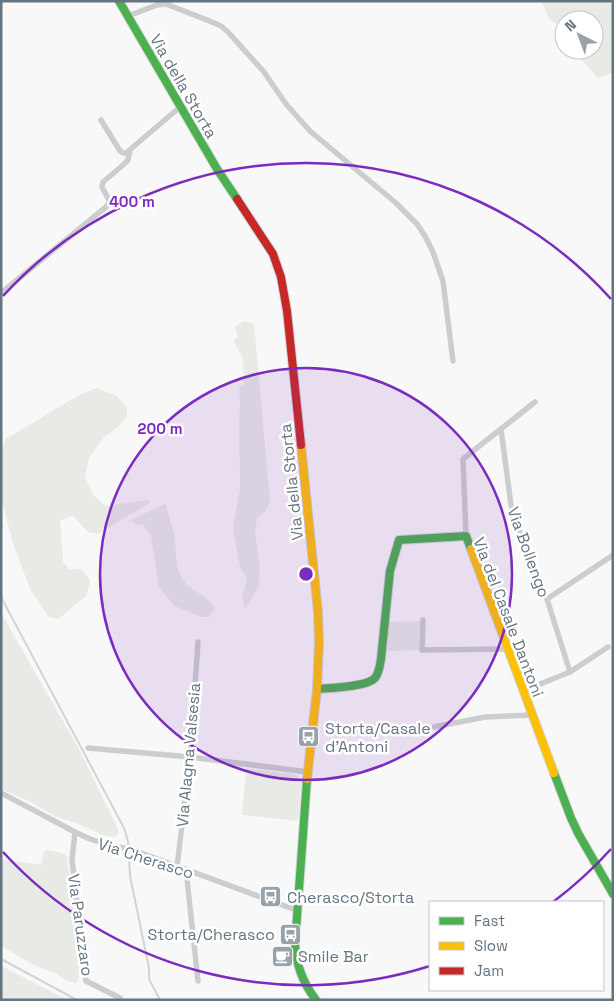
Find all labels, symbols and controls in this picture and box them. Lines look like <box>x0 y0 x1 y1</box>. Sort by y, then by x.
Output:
north arrow <box>554 10 604 60</box>
text: N <box>561 16 580 35</box>
street label: Via della Storta <box>145 30 222 142</box>
text: 400 m <box>109 192 155 211</box>
text: 200 m <box>138 419 182 438</box>
street label: Via della Storta <box>275 422 308 541</box>
street label: Via Bollengo <box>502 504 555 600</box>
street label: Via del Casale Dantoni <box>468 534 549 700</box>
centre of rings <box>297 565 315 583</box>
street label: Via Alagna Valsesia <box>172 682 205 828</box>
place label: Storta/Casale d'Antoni <box>325 718 431 757</box>
bus stop icon: Storta/Casale d'Antoni <box>297 725 321 749</box>
street label: Via Cherasco <box>95 833 196 884</box>
street label: Via Paruzzaro <box>63 873 98 978</box>
bus stop icon: Cherasco/Storta <box>259 885 283 909</box>
place label: Cherasco/Storta <box>287 887 414 908</box>
legend <box>429 901 604 991</box>
text: Fast <box>474 911 505 930</box>
bus stop icon: Storta/Cherasco <box>279 922 303 946</box>
place label: Storta/Cherasco <box>147 924 275 945</box>
text: Slow <box>474 936 508 955</box>
cafe icon: Smile Bar <box>270 944 294 968</box>
place label: Smile Bar <box>298 946 369 967</box>
text: Jam <box>474 961 504 980</box>

